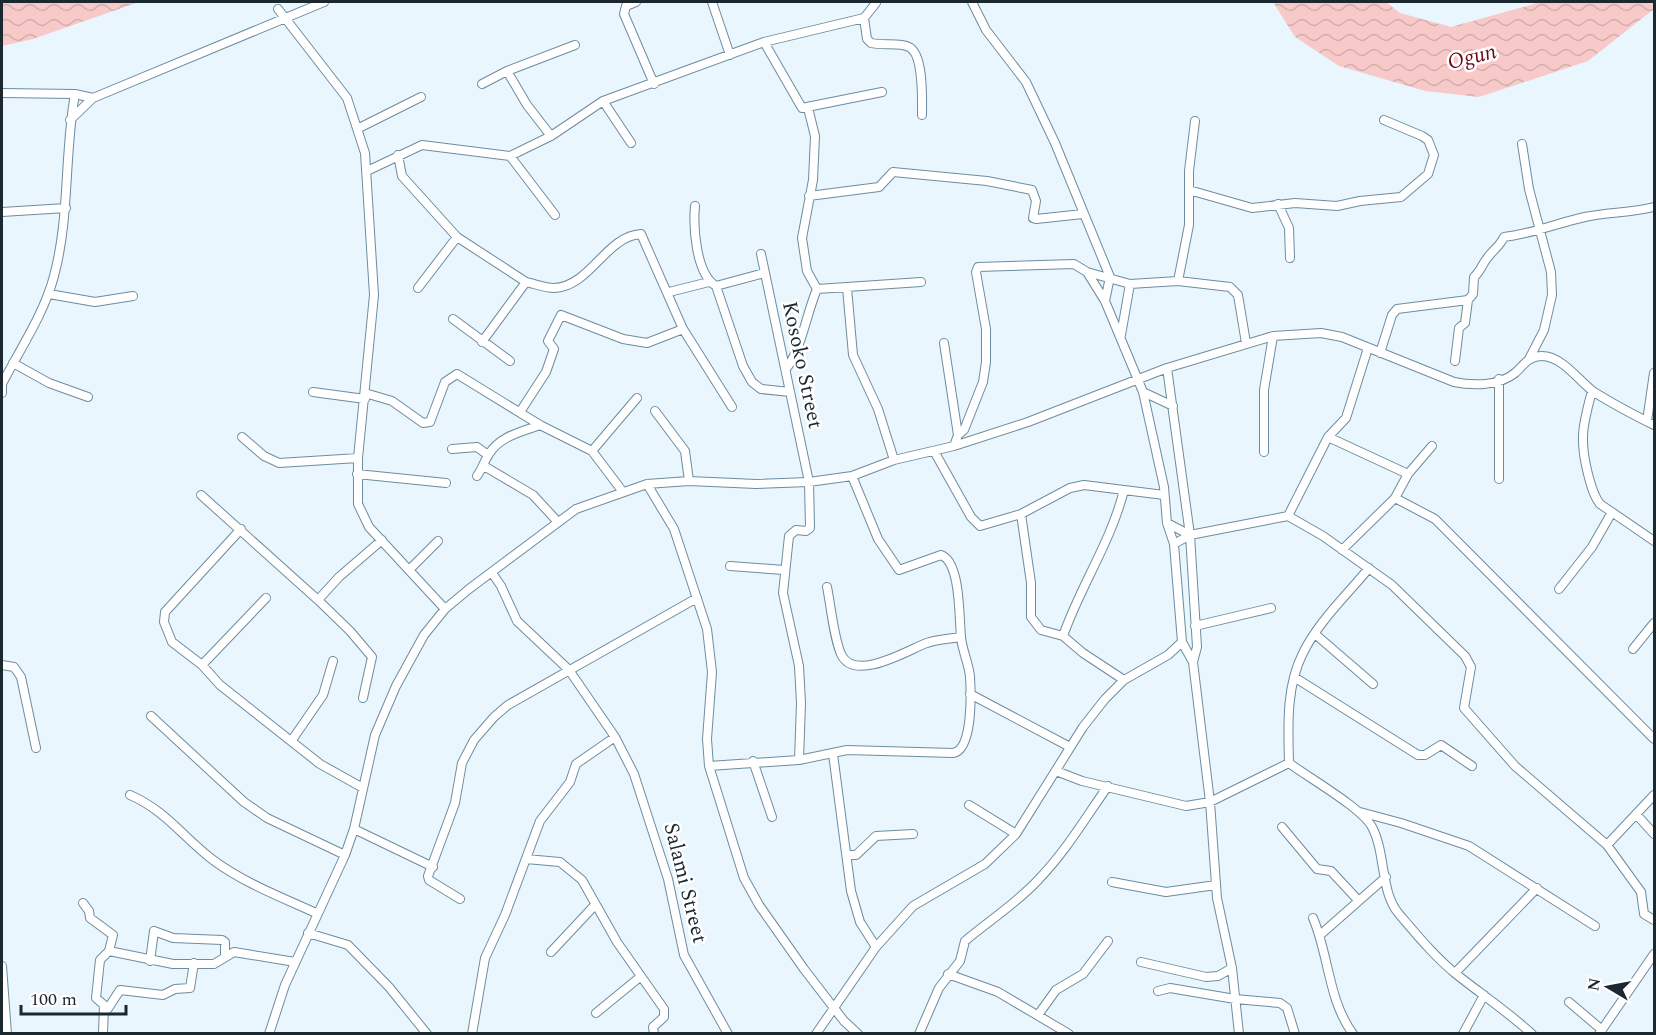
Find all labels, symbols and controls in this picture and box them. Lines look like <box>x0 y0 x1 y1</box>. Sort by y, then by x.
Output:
water label: Ogun <box>1444 35 1500 79</box>
street label: Kosoko Street <box>773 298 831 432</box>
street label: Salami Street <box>655 819 715 947</box>
north arrow <box>1578 957 1638 1017</box>
text: N <box>1581 976 1607 993</box>
scale bar <box>21 978 126 1016</box>
text: 100 m <box>30 986 77 1013</box>

